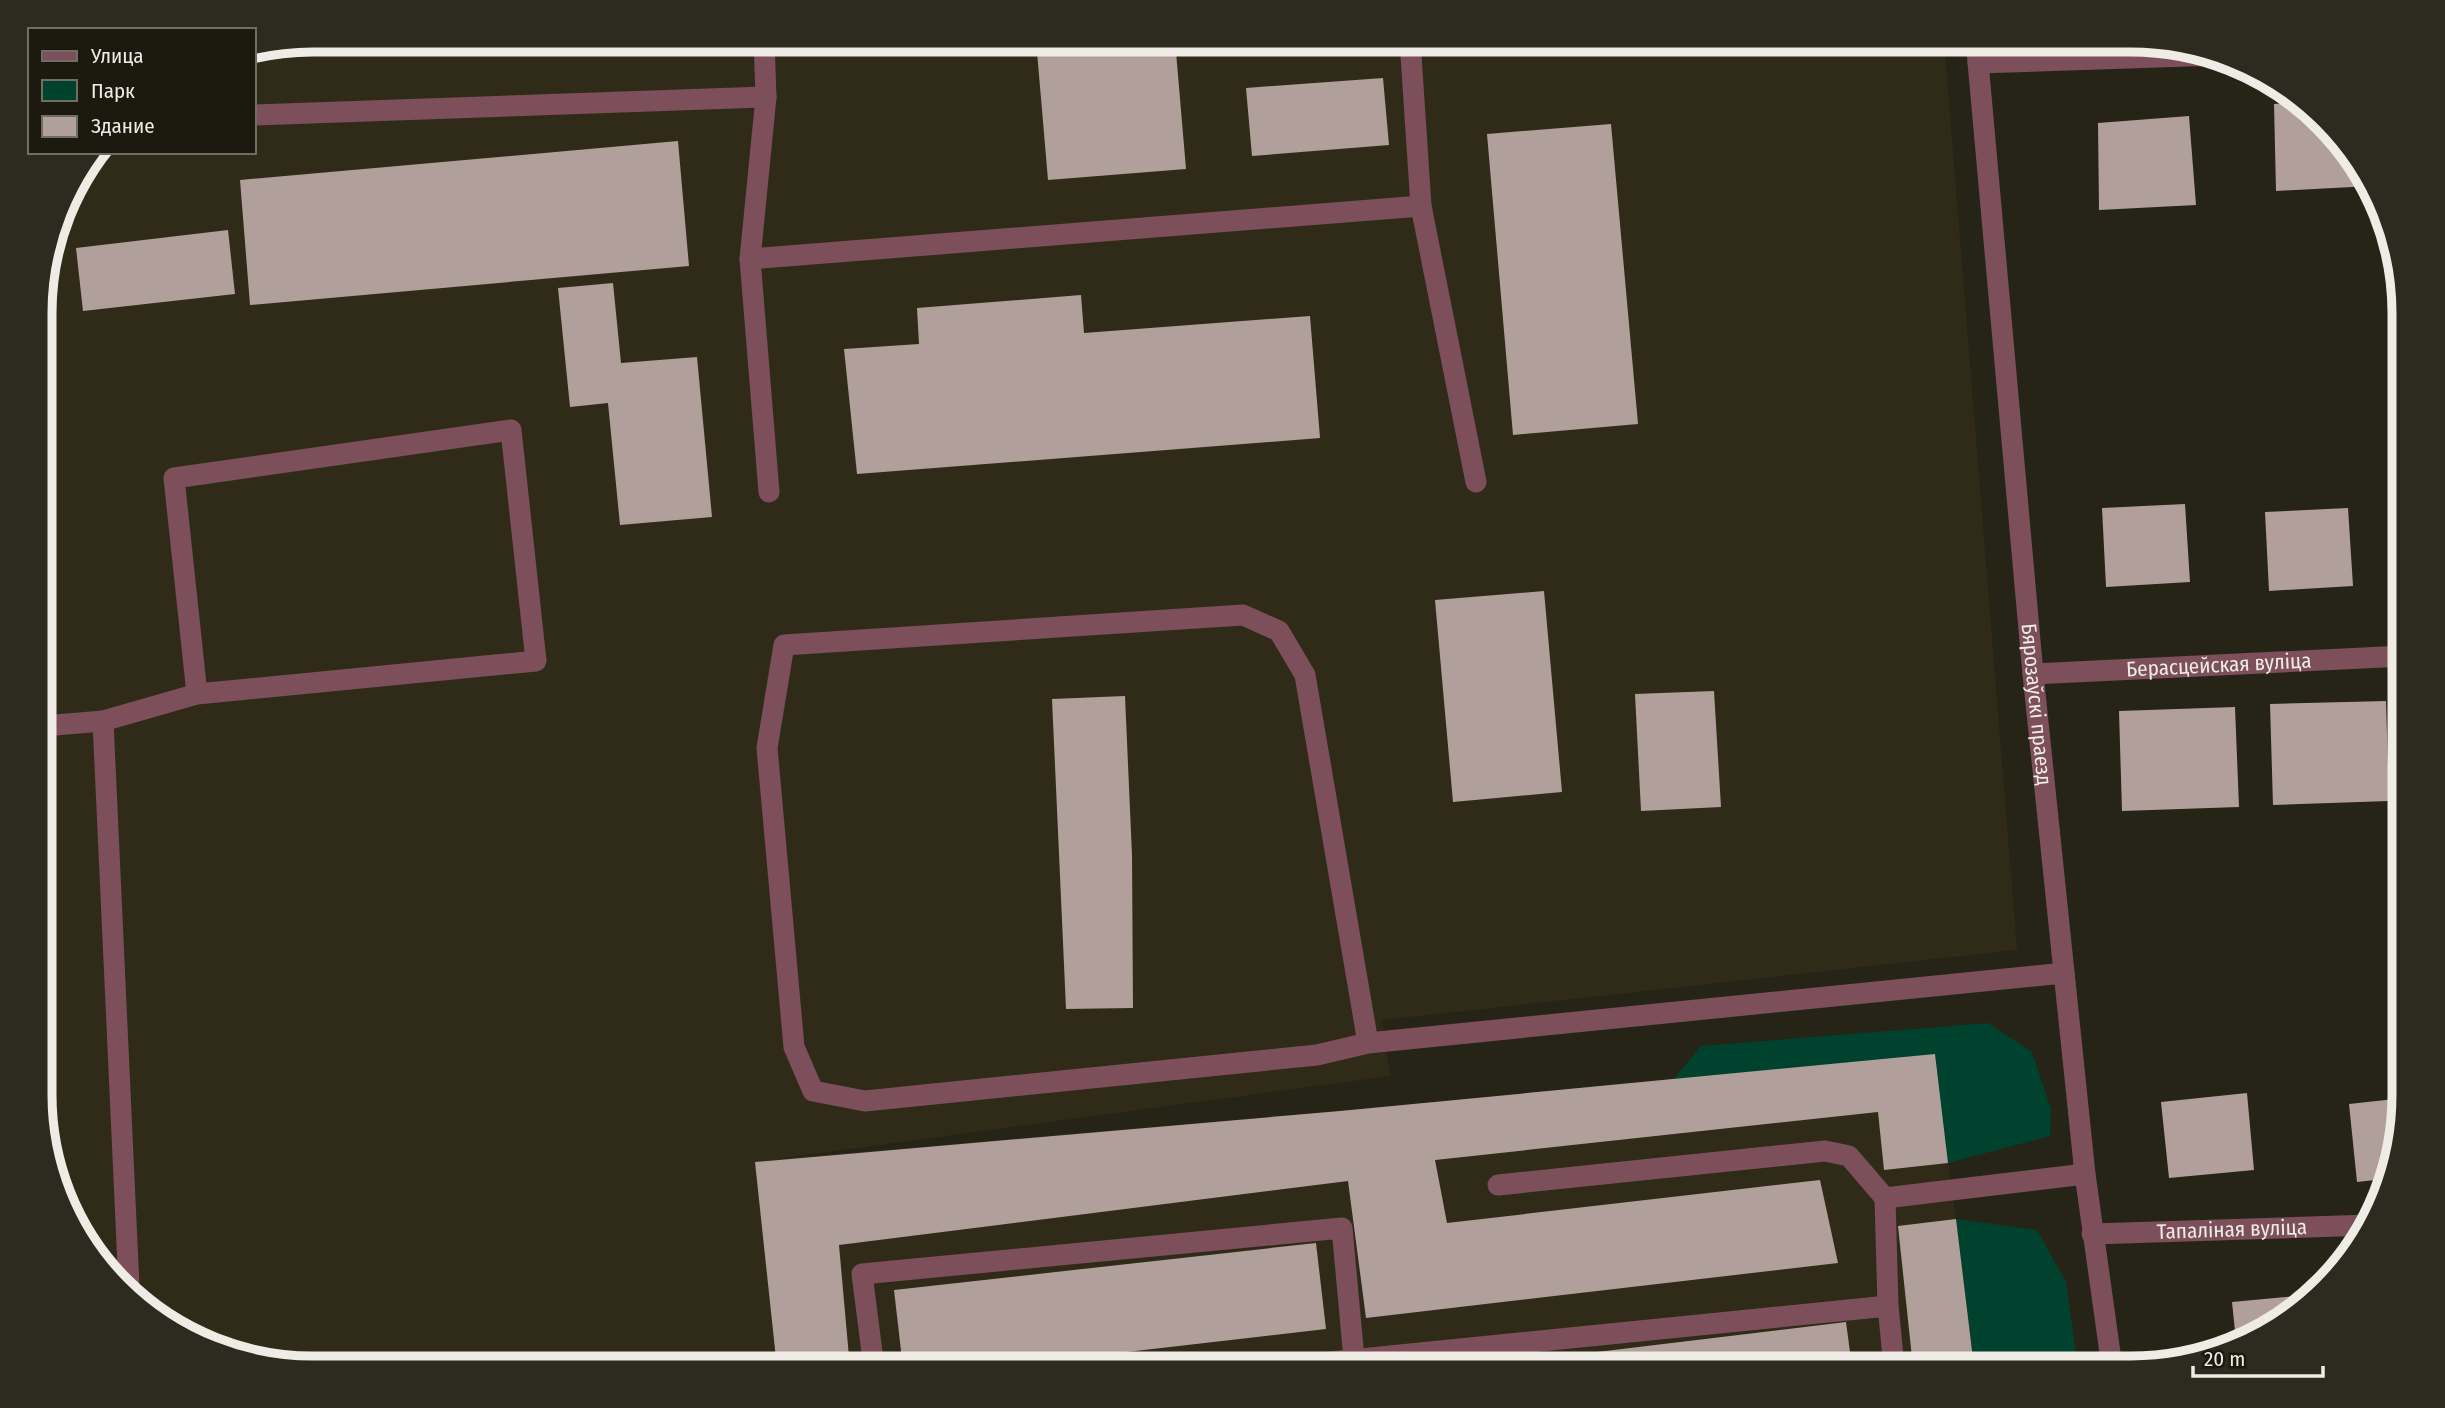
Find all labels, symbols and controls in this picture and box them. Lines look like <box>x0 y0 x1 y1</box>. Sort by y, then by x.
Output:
legend <box>28 28 256 154</box>
text: Улица <box>90 43 144 69</box>
text: Парк <box>91 78 135 104</box>
text: Здание <box>91 113 155 139</box>
street label: Бярозаўскі праезд <box>2015 622 2057 787</box>
street label: Берасцейская вуліца <box>2126 648 2312 682</box>
street label: Тапаліная вуліца <box>2156 1214 2307 1245</box>
scale bar <box>2193 1334 2322 1378</box>
text: 20 m <box>2204 1346 2245 1372</box>

